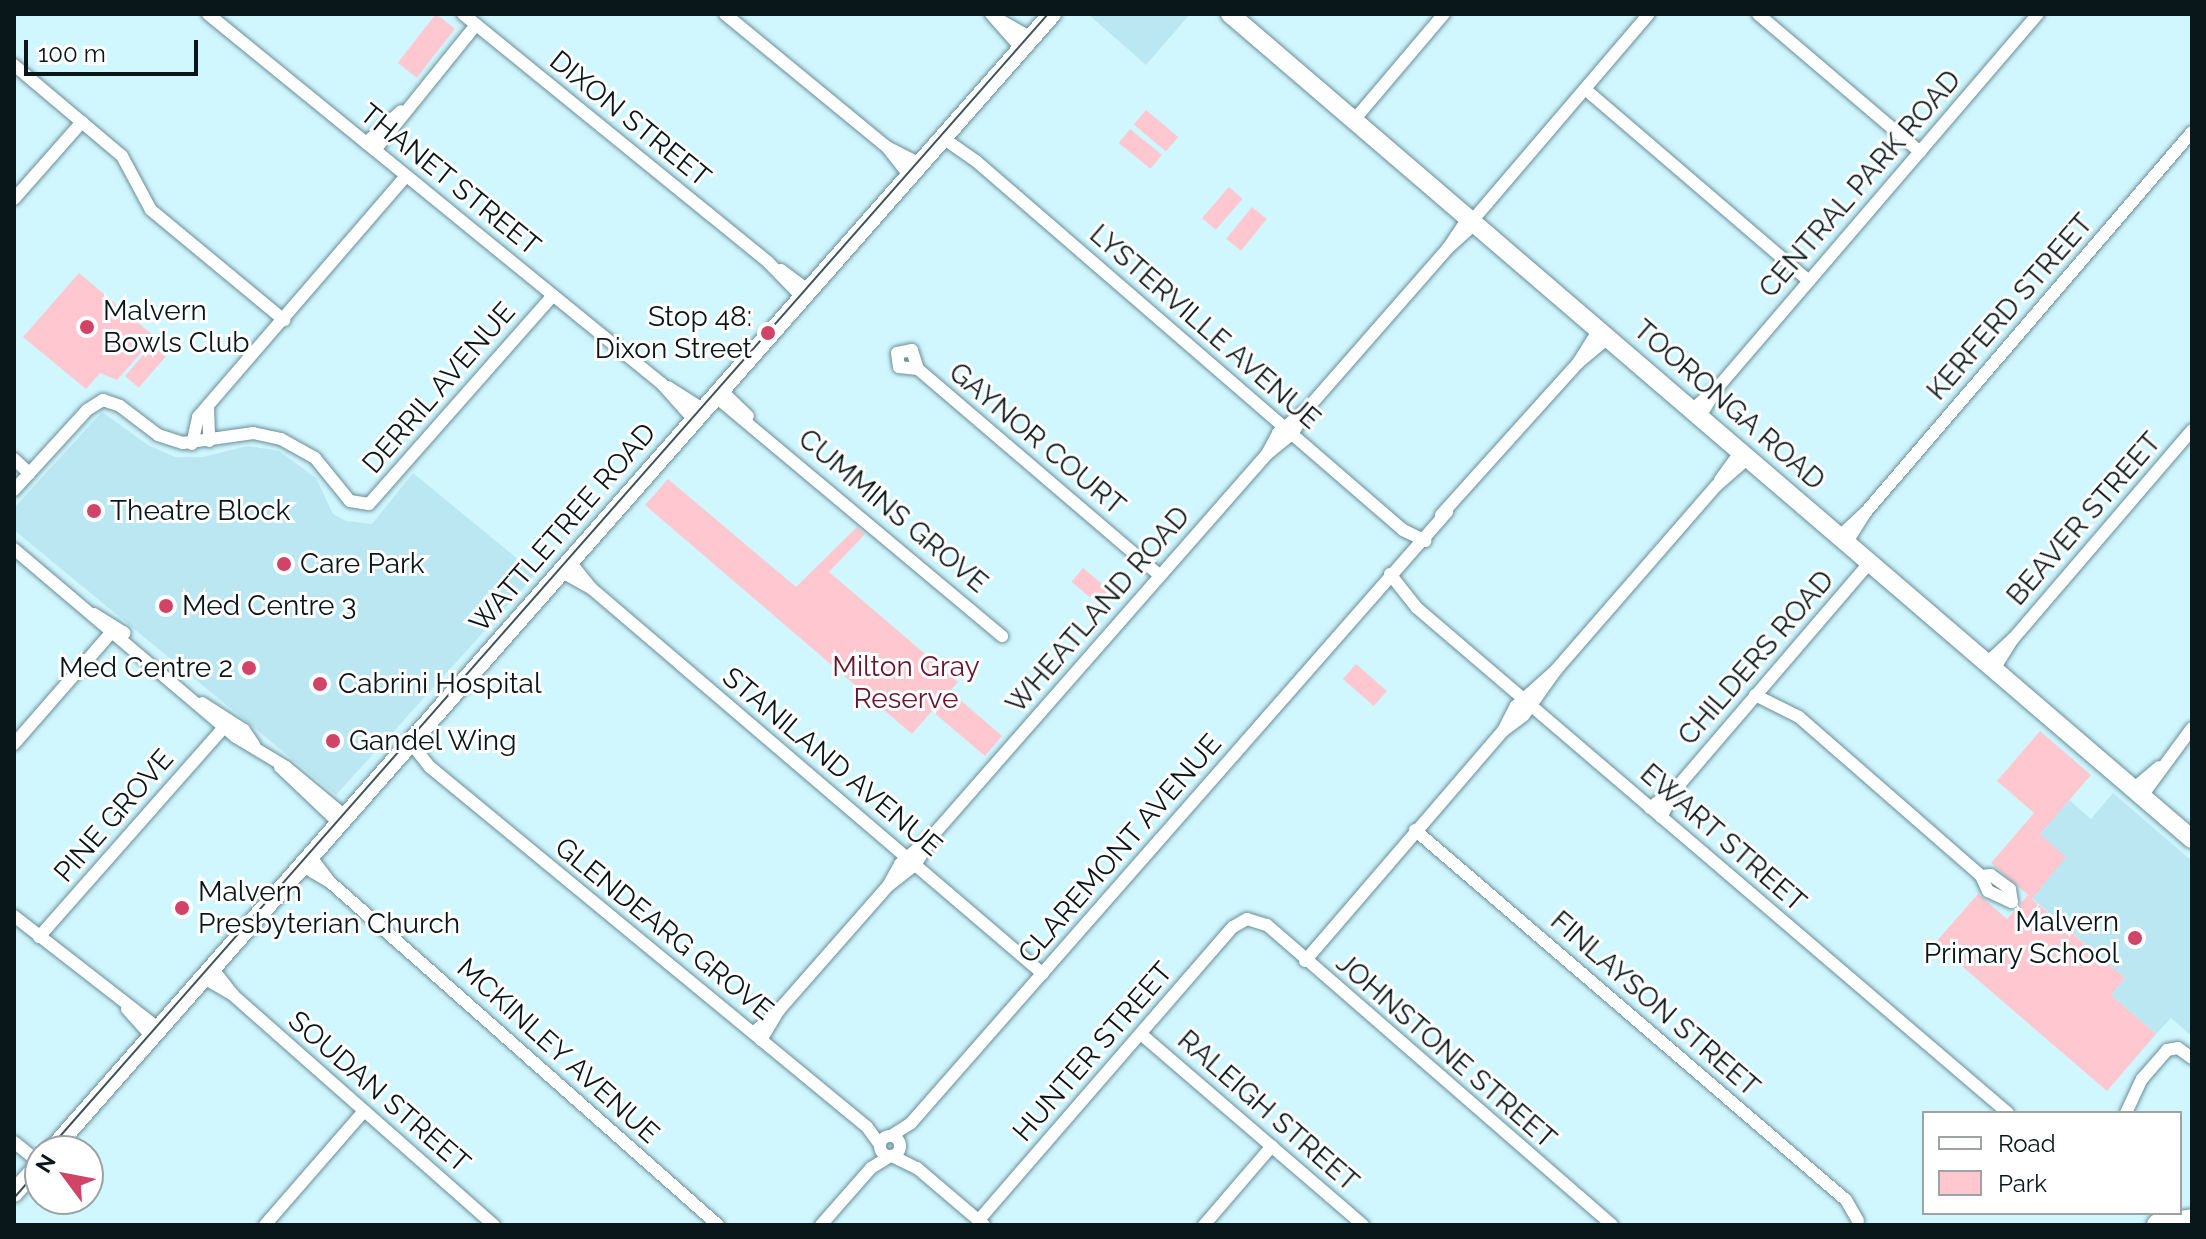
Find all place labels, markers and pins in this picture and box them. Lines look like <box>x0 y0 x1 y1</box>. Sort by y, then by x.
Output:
place label: Malvern Bowls Club <box>103 294 250 360</box>
place label: Stop 48: Dixon Street <box>595 300 752 366</box>
marker: Malvern Bowls Club <box>78 318 96 336</box>
marker: Stop 48: Dixon Street <box>759 324 777 342</box>
place label: Theatre Block <box>110 494 290 528</box>
marker: Theatre Block <box>85 502 103 520</box>
place label: Care Park <box>300 547 425 581</box>
marker: Care Park <box>275 555 293 573</box>
place label: Med Centre 3 <box>182 589 356 623</box>
marker: Med Centre 3 <box>157 597 175 615</box>
place label: Med Centre 2 <box>59 651 233 685</box>
marker: Med Centre 2 <box>240 659 258 677</box>
place label: Cabrini Hospital <box>338 667 541 701</box>
marker: Cabrini Hospital <box>309 673 331 695</box>
place label: Gandel Wing <box>349 724 518 758</box>
marker: Gandel Wing <box>324 732 342 750</box>
place label: Malvern Presbyterian Church <box>198 875 460 941</box>
marker: Malvern Presbyterian Church <box>173 899 191 917</box>
place label: Malvern Primary School <box>1923 905 2119 971</box>
marker: Malvern Primary School <box>2126 929 2144 947</box>

